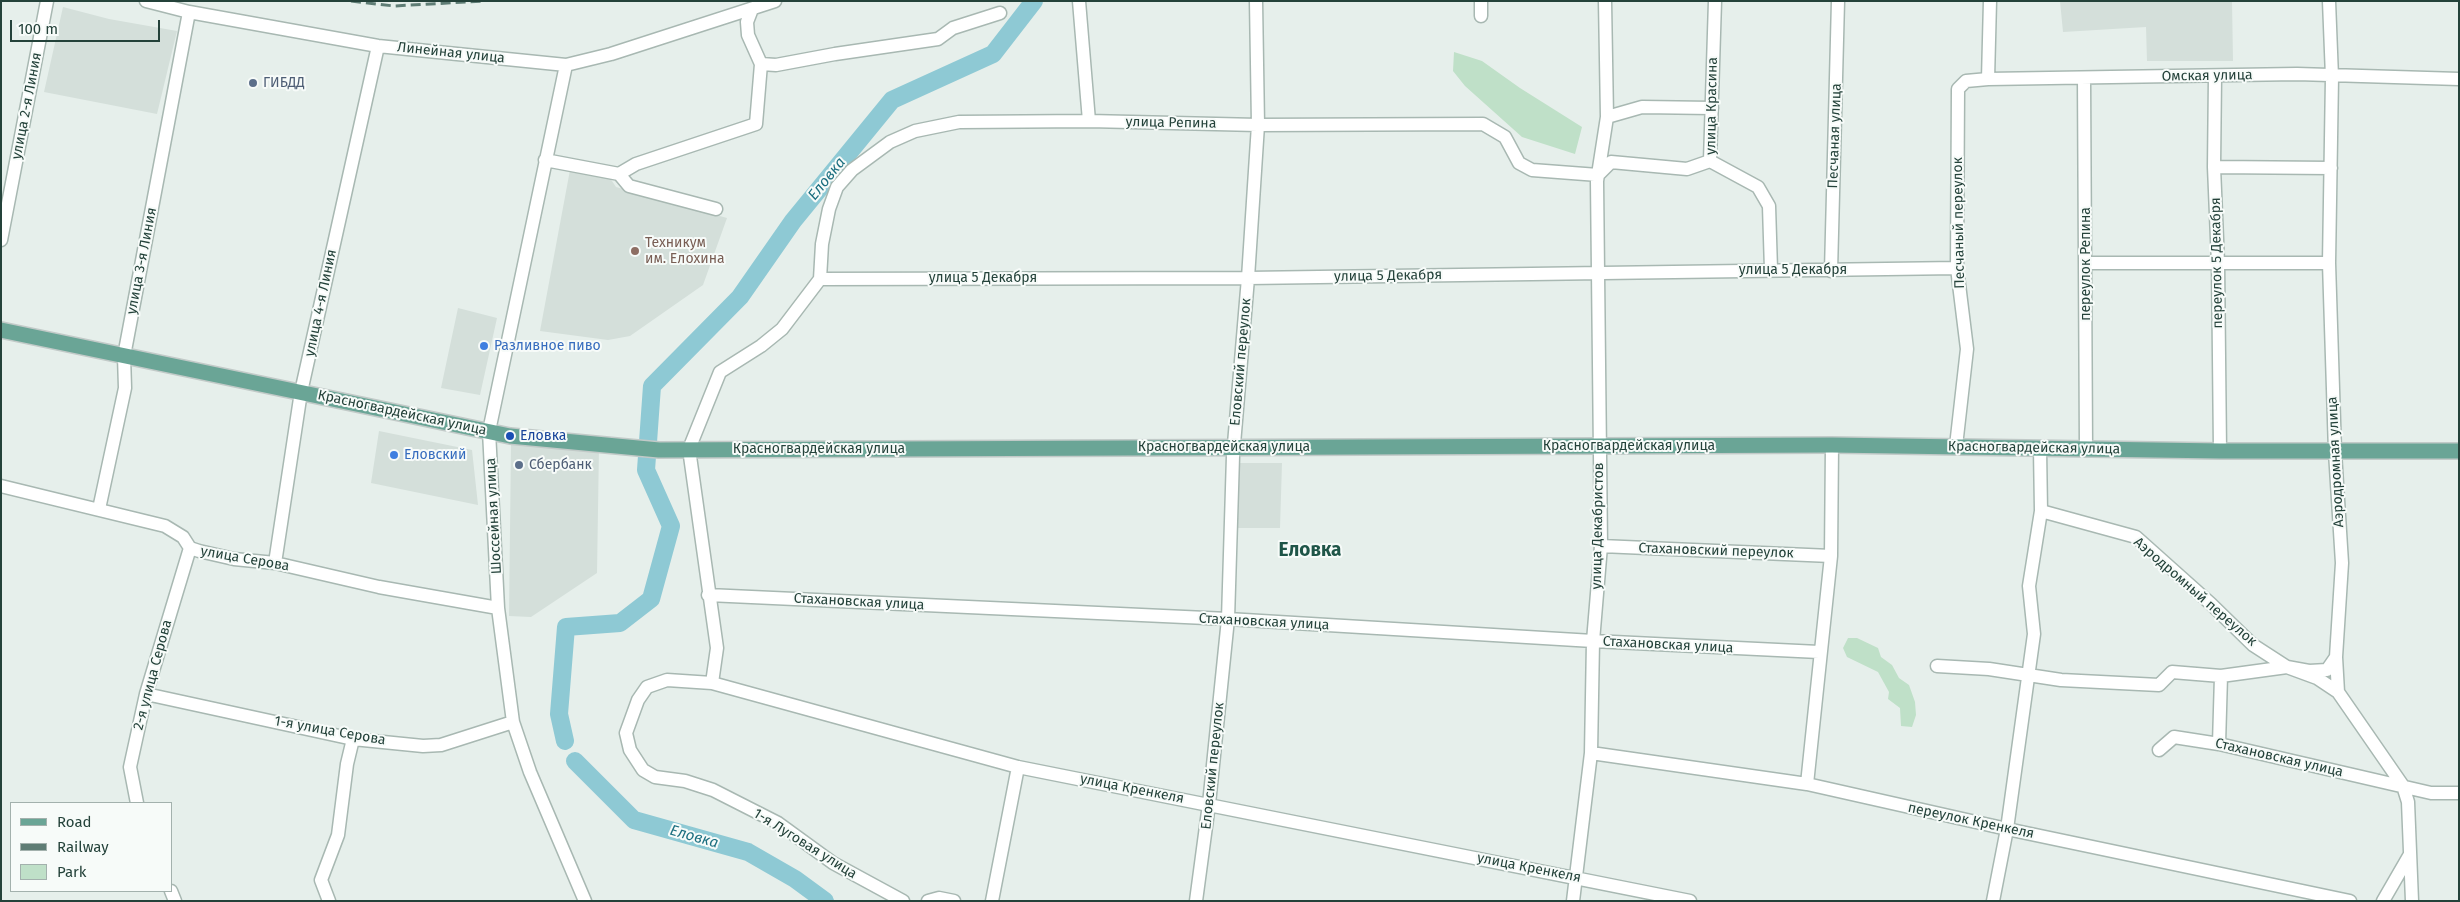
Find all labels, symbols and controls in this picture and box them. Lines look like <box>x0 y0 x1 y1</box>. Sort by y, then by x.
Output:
scale bar <box>12 10 162 42</box>
text: 100 m <box>18 20 58 38</box>
street label: Линейная улица <box>396 39 506 67</box>
street label: улица 2-я Линия <box>8 51 46 161</box>
street label: улица Красина <box>1703 57 1721 155</box>
street label: Омская улица <box>2161 67 2253 85</box>
place label: ГИБДД <box>263 75 305 91</box>
marker: ГИБДД <box>247 77 259 89</box>
street label: Песчаная улица <box>1825 83 1845 189</box>
street label: улица Репина <box>1126 114 1216 132</box>
water label: Еловка <box>804 154 850 204</box>
street label: Песчаный переулок <box>1949 157 1969 289</box>
street label: переулок 5 Декабря <box>2207 197 2227 329</box>
street label: улица 3-я Линия <box>123 206 161 316</box>
street label: переулок Репина <box>2078 207 2094 321</box>
place label: Техникум им. Елохина <box>645 235 725 268</box>
marker: Техникум им. Елохина <box>629 245 641 257</box>
street label: улица 4-я Линия <box>301 248 341 358</box>
street label: улица 5 Декабря <box>1739 262 1847 278</box>
street label: улица 5 Декабря <box>1334 267 1442 285</box>
street label: улица 5 Декабря <box>929 270 1037 286</box>
street label: Еловский переулок <box>1227 297 1255 427</box>
place label: Разливное пиво <box>494 338 601 354</box>
marker: Разливное пиво <box>478 340 490 352</box>
street label: Красногвардейская улица <box>316 387 488 439</box>
street label: Аэродромная улица <box>2324 396 2348 528</box>
place label: Еловка <box>520 428 566 444</box>
marker: Еловка <box>504 430 516 442</box>
street label: Красногвардейская улица <box>1543 438 1715 454</box>
street label: Красногвардейская улица <box>1948 438 2120 458</box>
street label: Красногвардейская улица <box>1138 439 1310 455</box>
street label: Красногвардейская улица <box>733 441 905 457</box>
place label: Еловский <box>404 447 466 463</box>
marker: Еловский <box>388 449 400 461</box>
street label: Шоссейная улица <box>483 457 505 575</box>
place label: Сбербанк <box>529 457 592 473</box>
marker: Сбербанк <box>513 459 525 471</box>
street label: улица Декабристов <box>1588 462 1608 590</box>
street label: Аэродромный переулок <box>2130 534 2260 650</box>
district label: Еловка <box>1278 540 1342 562</box>
street label: Стахановский переулок <box>1638 540 1794 562</box>
street label: улица Серова <box>199 543 291 575</box>
street label: Стахановская улица <box>793 590 925 614</box>
street label: Стахановская улица <box>1198 610 1330 634</box>
street label: 2-я улица Серова <box>130 618 176 732</box>
street label: Стахановская улица <box>1602 633 1734 657</box>
street label: Еловский переулок <box>1198 701 1228 831</box>
street label: 1-я улица Серова <box>273 713 387 749</box>
street label: Стахановская улица <box>2213 735 2345 781</box>
street label: улица Кренкеля <box>1079 771 1185 807</box>
street label: переулок Кренкеля <box>1906 799 2036 843</box>
legend <box>10 802 172 892</box>
street label: 1-я Луговая улица <box>750 805 860 883</box>
text: Road <box>57 813 92 831</box>
water label: Еловка <box>668 822 720 852</box>
text: Railway <box>57 838 109 856</box>
street label: улица Кренкеля <box>1476 850 1582 886</box>
text: Park <box>57 863 87 881</box>

